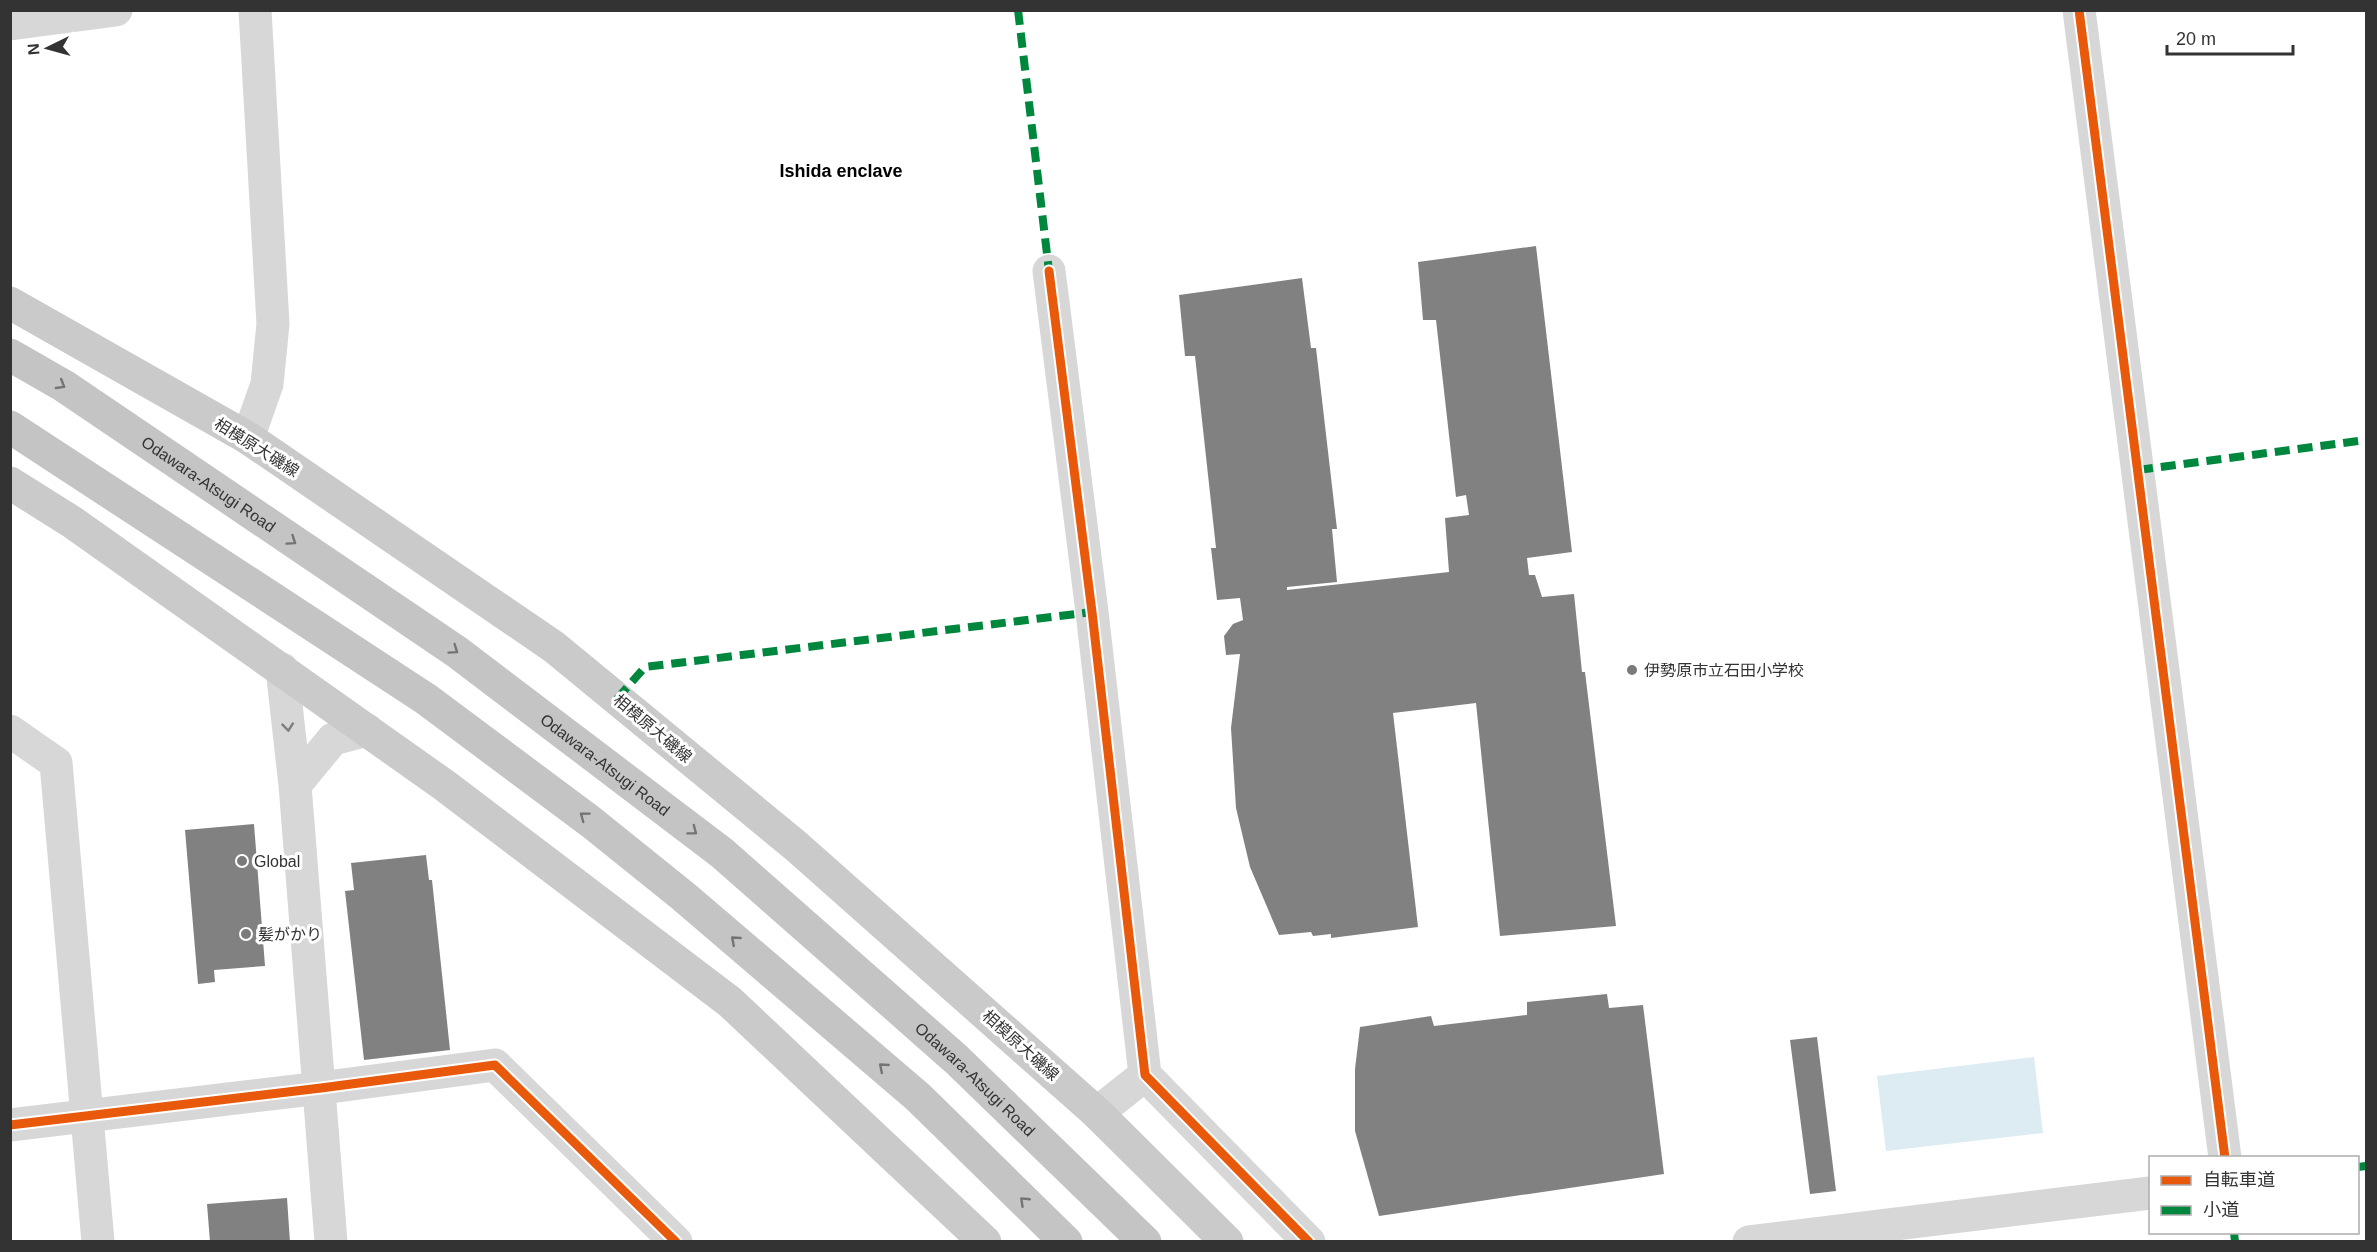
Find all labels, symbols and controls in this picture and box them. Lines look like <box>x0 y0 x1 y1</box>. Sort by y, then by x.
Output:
north arrow <box>18 18 78 78</box>
scale bar <box>2167 18 2293 56</box>
text: 20 m <box>2176 29 2216 49</box>
text: N <box>25 43 43 56</box>
district label: Ishida enclave <box>779 161 903 181</box>
one-way arrow <box>55 377 65 389</box>
street label: 相模原大磯線 <box>212 415 302 480</box>
street label: Odawara-Atsugi Road <box>138 433 278 536</box>
one-way arrow <box>286 533 297 544</box>
one-way arrow <box>447 643 458 654</box>
place label: 伊勢原市立石田小学校 <box>1644 662 1804 679</box>
marker: 伊勢原市立石田小学校 <box>1625 663 1639 677</box>
street label: 相模原大磯線 <box>610 691 695 766</box>
street label: Odawara-Atsugi Road <box>537 711 673 819</box>
one-way arrow <box>282 723 294 732</box>
one-way arrow <box>579 813 590 824</box>
one-way arrow <box>687 823 698 834</box>
place label: Global <box>254 853 300 870</box>
marker: Global <box>235 854 249 868</box>
place label: 髪がかり <box>258 926 322 943</box>
marker: 髪がかり <box>239 927 253 941</box>
one-way arrow <box>731 936 742 947</box>
street label: 相模原大磯線 <box>979 1007 1062 1084</box>
street label: Odawara-Atsugi Road <box>912 1019 1038 1140</box>
one-way arrow <box>879 1063 890 1074</box>
legend <box>2149 1156 2359 1234</box>
text: 自転車道 <box>2203 1170 2275 1190</box>
one-way arrow <box>1021 1197 1032 1208</box>
text: 小道 <box>2203 1200 2239 1220</box>

